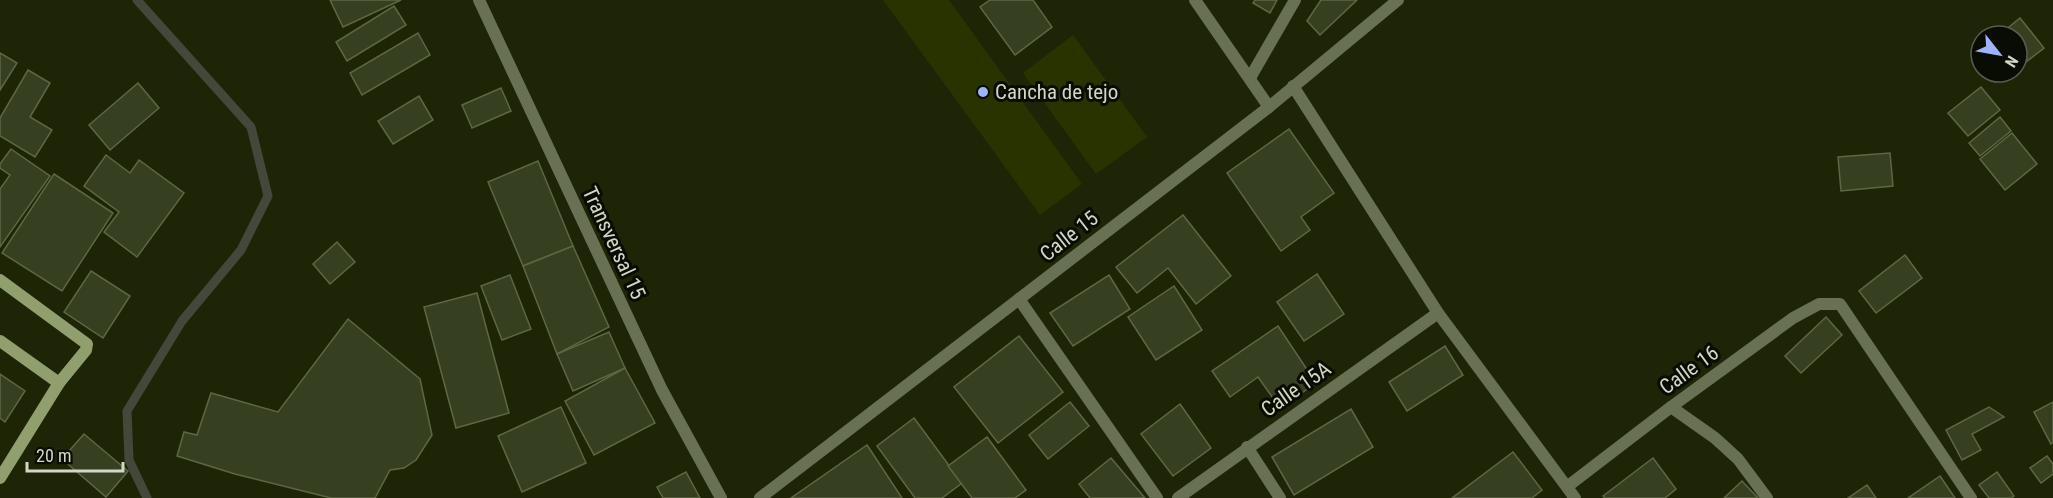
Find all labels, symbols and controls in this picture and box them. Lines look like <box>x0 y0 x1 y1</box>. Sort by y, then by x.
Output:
north arrow <box>1969 24 2029 84</box>
text: N <box>2001 52 2022 71</box>
place label: Cancha de tejo <box>995 80 1118 104</box>
marker: Cancha de tejo <box>976 85 990 99</box>
street label: Transversal 15 <box>578 183 650 303</box>
street label: Calle 15 <box>1035 206 1103 266</box>
street label: Calle 16 <box>1655 341 1723 399</box>
street label: Calle 15A <box>1257 356 1335 422</box>
scale bar <box>27 435 123 473</box>
text: 20 m <box>36 445 71 466</box>

